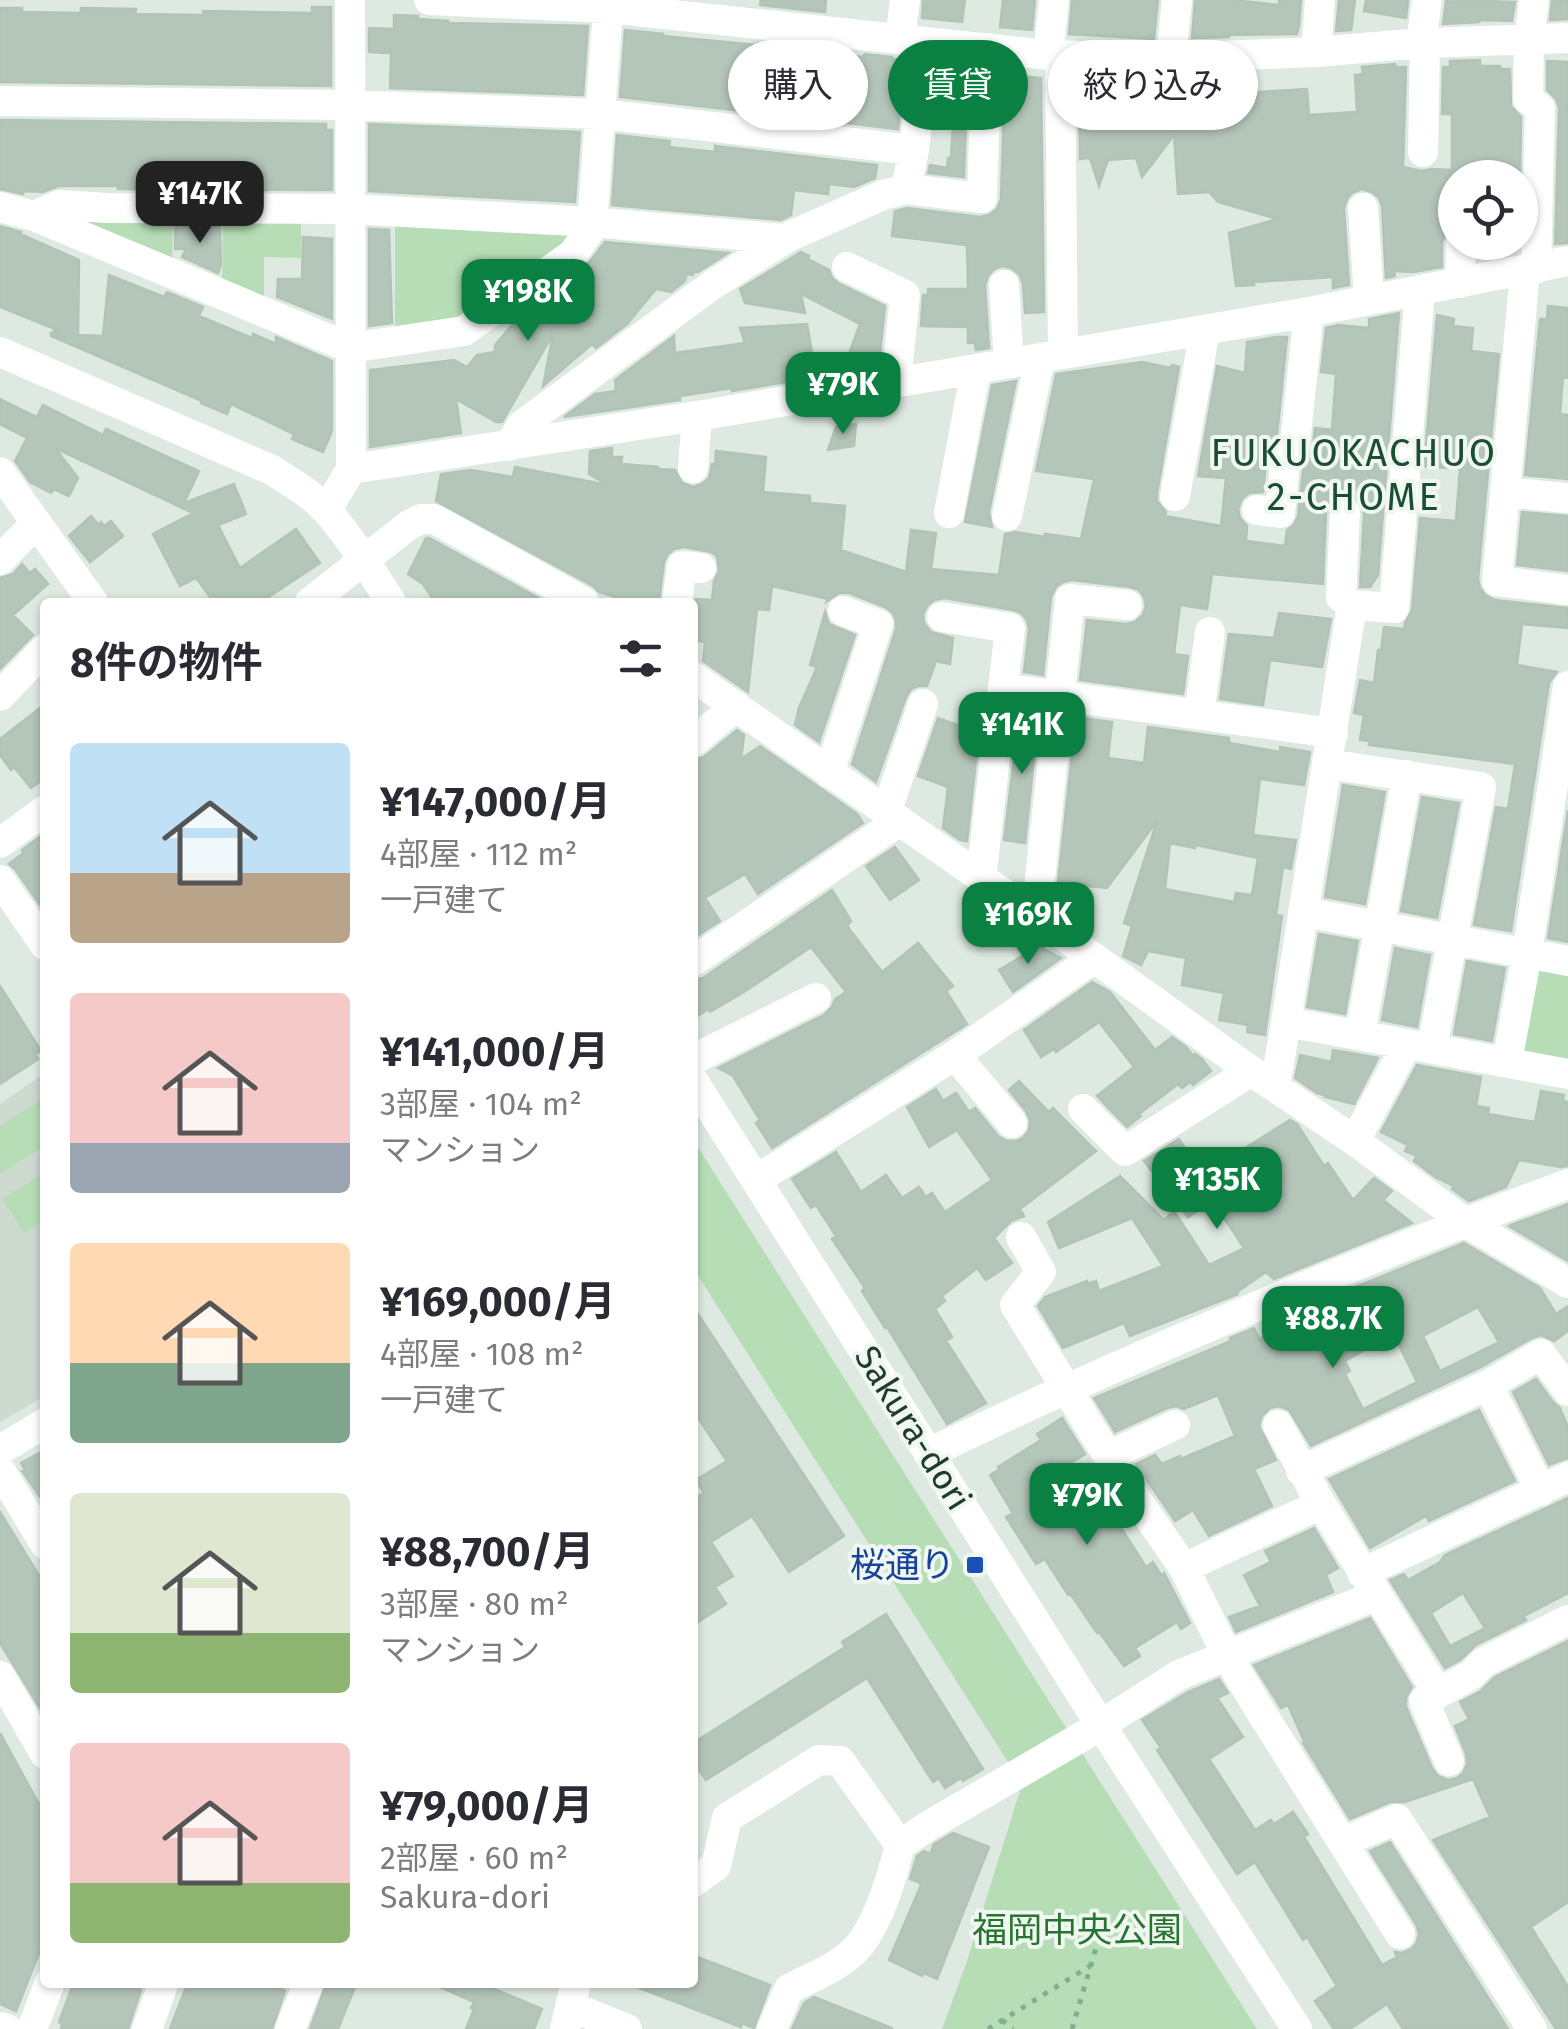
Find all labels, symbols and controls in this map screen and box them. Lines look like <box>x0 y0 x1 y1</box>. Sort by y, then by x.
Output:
chip: 購入 <box>728 40 868 130</box>
chip: 賃貸 <box>888 40 1028 130</box>
chip: 絞り込み <box>1048 40 1258 130</box>
map controls <box>1438 160 1538 260</box>
button: locate <box>1438 160 1538 260</box>
pin: ¥147K <box>130 161 270 246</box>
text: ¥147K <box>158 174 242 212</box>
pin: ¥198K <box>458 259 598 344</box>
text: ¥198K <box>484 272 572 310</box>
pin: ¥79K <box>784 352 902 437</box>
text: ¥79K <box>808 365 878 403</box>
district label: FUKUOKACHUO 2-CHOME <box>1210 430 1498 520</box>
icon: filters <box>613 631 668 686</box>
text: 8件の物件 <box>70 638 262 688</box>
pin: ¥141K <box>952 692 1092 777</box>
text: ¥141K <box>981 705 1063 743</box>
text: ¥147,000/月 <box>380 777 611 827</box>
icon: home <box>150 783 270 903</box>
text: 4部屋 · 112 m² <box>380 835 577 873</box>
text: 一戸建て <box>380 881 508 919</box>
pin: ¥169K <box>958 882 1098 967</box>
text: ¥169K <box>984 895 1072 933</box>
text: ¥141,000/月 <box>380 1027 609 1077</box>
icon: home <box>150 1033 270 1153</box>
text: 3部屋 · 104 m² <box>380 1085 582 1123</box>
text: マンション <box>380 1131 540 1169</box>
pin: ¥135K <box>1147 1147 1287 1232</box>
text: ¥135K <box>1174 1160 1260 1198</box>
text: ¥169,000/月 <box>380 1277 616 1327</box>
icon: home <box>150 1283 270 1403</box>
pin: ¥88.7K <box>1252 1286 1414 1371</box>
text: ¥88.7K <box>1284 1299 1382 1337</box>
text: 4部屋 · 108 m² <box>380 1335 584 1373</box>
street label: Sakura-dori <box>846 1338 980 1518</box>
text: 一戸建て <box>380 1381 508 1419</box>
pin: ¥79K <box>1028 1463 1146 1548</box>
text: ¥79K <box>1052 1476 1122 1514</box>
text: ¥88,700/月 <box>380 1527 595 1577</box>
icon: home <box>150 1533 270 1653</box>
place label: 桜通り <box>850 1544 955 1586</box>
marker: 桜通り <box>964 1554 986 1576</box>
text: 3部屋 · 80 m² <box>380 1585 569 1623</box>
text: マンション <box>380 1631 540 1669</box>
text: ¥79,000/月 <box>380 1781 594 1831</box>
icon: home <box>150 1783 270 1903</box>
text: 2部屋 · 60 m² <box>380 1839 568 1877</box>
text: Sakura-dori <box>380 1878 550 1916</box>
park label: 福岡中央公園 <box>972 1909 1182 1951</box>

